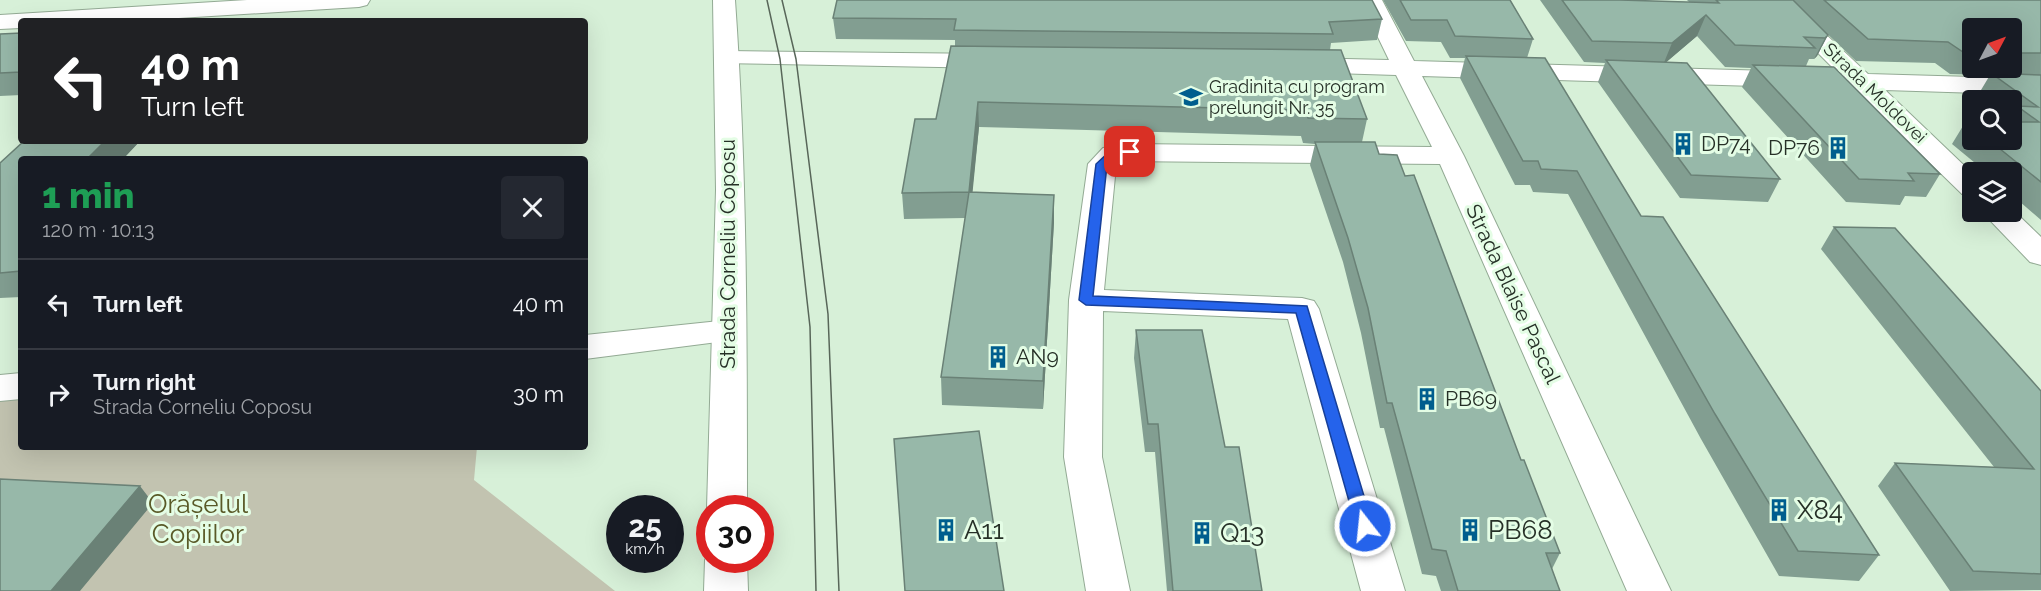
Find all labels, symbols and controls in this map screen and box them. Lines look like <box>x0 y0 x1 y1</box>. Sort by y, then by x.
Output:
north arrow <box>1962 18 2022 78</box>
map controls <box>1962 18 2022 222</box>
street label: Strada Moldovei <box>1819 38 1931 147</box>
text: 40 m <box>141 41 240 90</box>
icon: left <box>42 42 120 120</box>
place label: Gradinita cu program prelungit Nr. 35 <box>1209 76 1385 118</box>
school or university icon: Gradinita cu program prelungit Nr. 35 <box>1178 84 1204 110</box>
button: search <box>1962 90 2022 150</box>
text: Turn left <box>141 91 244 122</box>
pin <box>1104 126 1155 177</box>
building icon: DP74 <box>1670 131 1696 157</box>
place label: DP74 <box>1701 131 1751 156</box>
icon: arrive <box>1113 135 1146 168</box>
place label: DP76 <box>1768 135 1820 160</box>
building icon: DP76 <box>1825 135 1851 161</box>
street label: Strada Corneliu Coposu <box>715 139 740 369</box>
button: layers <box>1962 162 2022 222</box>
text: 1 min <box>42 174 134 216</box>
button: close <box>501 176 564 239</box>
street label: Strada Blaise Pascal <box>1461 200 1566 388</box>
text: 120 m · 10:13 <box>42 218 154 242</box>
icon: left <box>42 288 75 321</box>
text: Turn left <box>93 291 183 317</box>
text: 40 m <box>513 291 564 317</box>
building icon: AN9 <box>985 344 1011 370</box>
place label: AN9 <box>1016 344 1059 369</box>
text: Turn right <box>93 369 196 395</box>
icon: right <box>42 378 75 411</box>
text: 30 m <box>513 381 564 407</box>
building icon: PB69 <box>1414 386 1440 412</box>
place label: PB69 <box>1445 386 1497 411</box>
text: Strada Corneliu Coposu <box>93 395 312 419</box>
park label: Orășelul Copiilor <box>148 489 249 549</box>
position arrow <box>1333 494 1397 558</box>
speed limit sign: 30 <box>696 495 774 573</box>
place label: X84 <box>1797 495 1843 525</box>
building icon: X84 <box>1766 497 1792 523</box>
text: 25 <box>628 509 662 544</box>
place label: A11 <box>964 515 1004 545</box>
place label: PB68 <box>1488 515 1553 545</box>
building icon: A11 <box>933 517 959 543</box>
building icon: PB68 <box>1457 517 1483 543</box>
place label: Q13 <box>1220 518 1265 548</box>
building icon: Q13 <box>1189 520 1215 546</box>
text: km/h <box>625 540 665 558</box>

